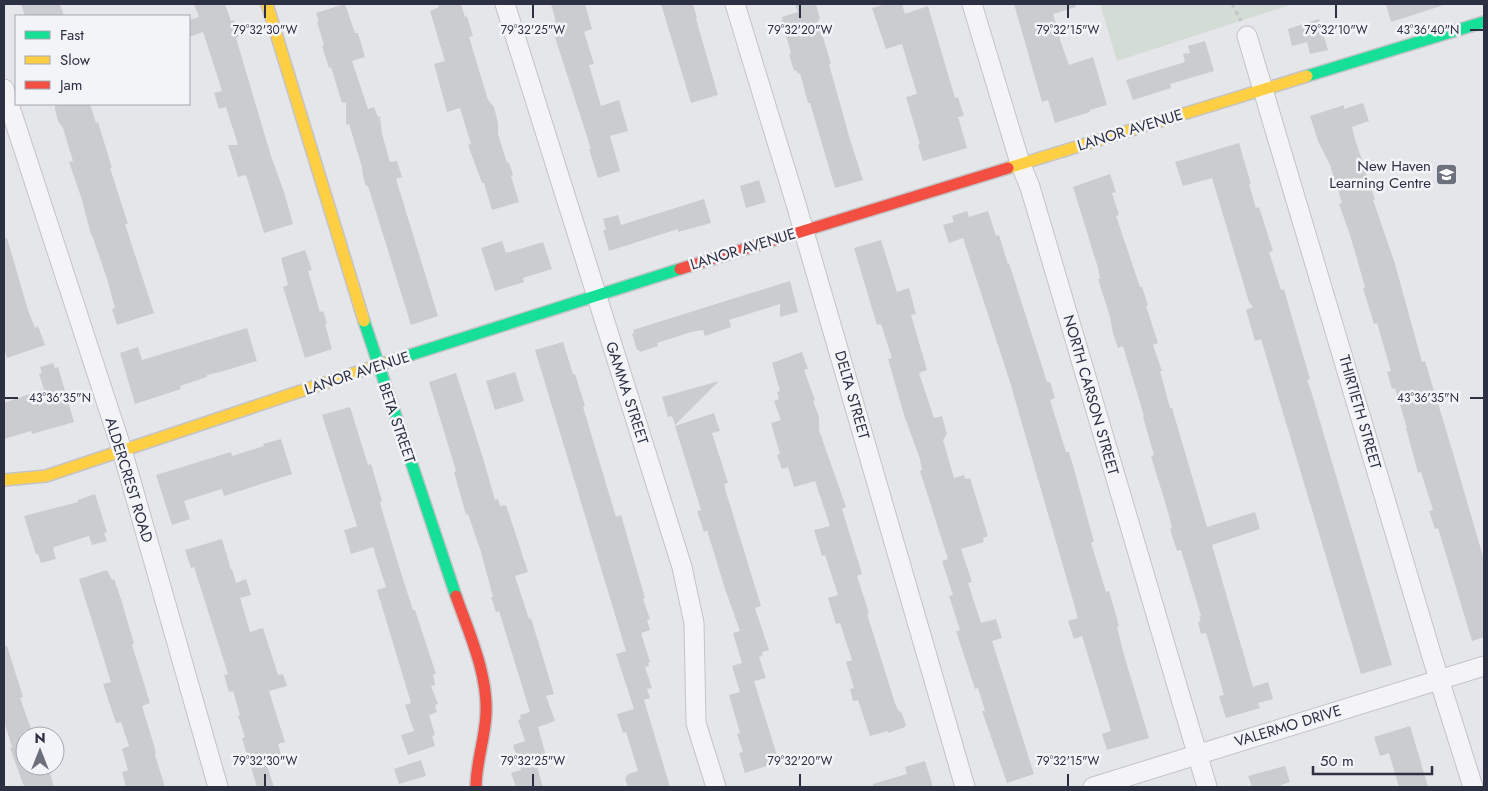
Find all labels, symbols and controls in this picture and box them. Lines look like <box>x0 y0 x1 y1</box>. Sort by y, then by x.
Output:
legend <box>15 15 190 105</box>
text: 79°32'30"W <box>233 21 297 39</box>
text: 79°32'25"W <box>501 21 565 39</box>
text: 79°32'20"W <box>768 21 833 39</box>
text: 79°32'15"W <box>1037 21 1100 39</box>
text: 79°32'10"W <box>1304 21 1368 39</box>
text: 43°36'40"N <box>1397 21 1459 39</box>
text: Fast <box>60 24 84 46</box>
text: Slow <box>60 49 91 71</box>
text: Jam <box>58 74 83 96</box>
street label: LANOR AVENUE <box>1075 104 1185 156</box>
place label: New Haven Learning Centre <box>1329 155 1431 194</box>
school or university icon: New Haven Learning Centre <box>1435 163 1459 187</box>
street label: LANOR AVENUE <box>688 223 798 275</box>
street label: NORTH CARSON STREET <box>1058 312 1124 478</box>
street label: GAMMA STREET <box>600 339 654 447</box>
street label: LANOR AVENUE <box>302 346 412 400</box>
street label: DELTA STREET <box>829 348 875 442</box>
street label: THIRTIETH STREET <box>1333 352 1387 472</box>
street label: BETA STREET <box>373 380 421 466</box>
text: 43°36'35"N <box>29 389 91 407</box>
text: 43°36'35"N <box>1397 389 1459 407</box>
street label: ALDERCREST ROAD <box>99 415 159 545</box>
street label: VALERMO DRIVE <box>1232 699 1344 753</box>
north arrow <box>15 726 65 776</box>
text: N <box>34 728 46 748</box>
scale bar <box>1313 744 1432 776</box>
text: 50 m <box>1320 750 1354 772</box>
text: 79°32'30"W <box>233 752 297 770</box>
text: 79°32'25"W <box>501 752 565 770</box>
text: 79°32'20"W <box>768 752 833 770</box>
text: 79°32'15"W <box>1037 752 1100 770</box>

